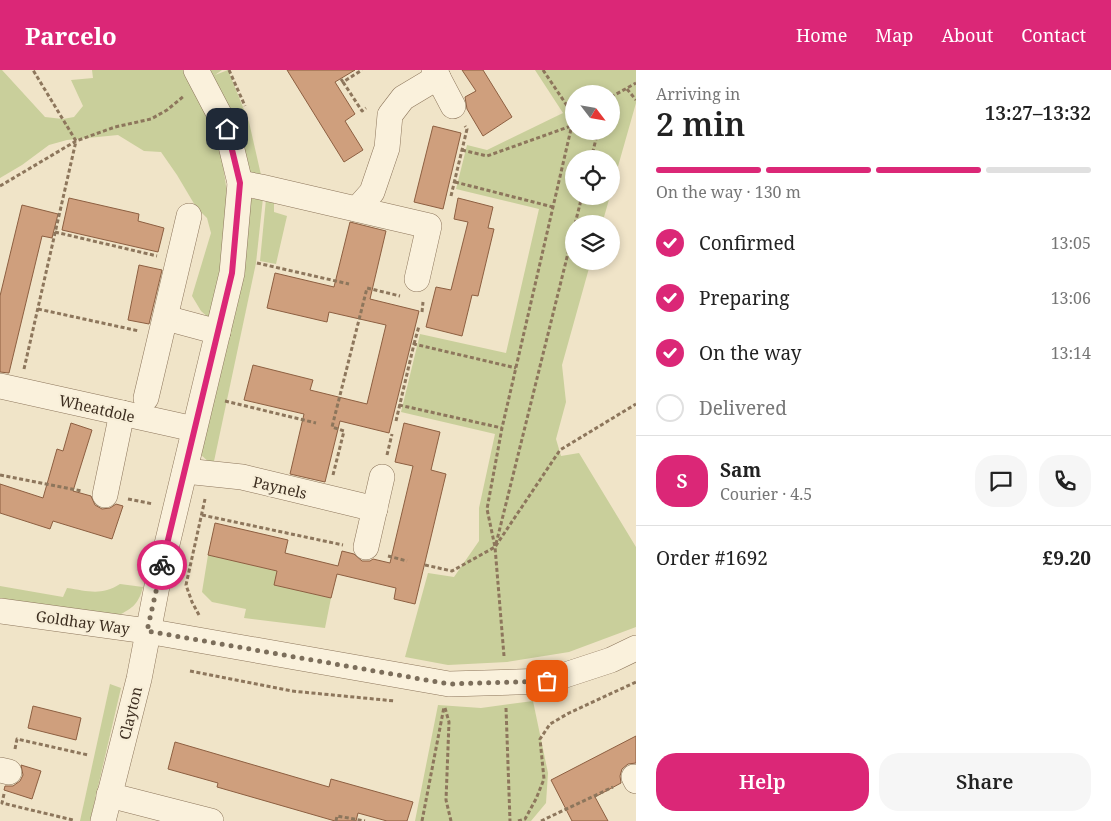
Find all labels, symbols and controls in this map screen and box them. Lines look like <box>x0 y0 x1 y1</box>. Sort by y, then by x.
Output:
text: Parcelo <box>25 19 117 52</box>
text: Home <box>796 23 847 47</box>
text: Map <box>875 23 913 47</box>
text: About <box>941 23 993 47</box>
text: Contact <box>1021 23 1086 47</box>
text: Arriving in <box>656 83 740 105</box>
north arrow <box>565 85 620 140</box>
map controls <box>565 85 620 270</box>
text: 13:27–13:32 <box>985 100 1091 126</box>
text: 2 min <box>656 102 745 145</box>
pin <box>206 108 248 150</box>
icon: home <box>213 115 241 143</box>
button: locate <box>565 150 620 205</box>
text: On the way · 130 m <box>656 181 801 203</box>
button: layers <box>565 215 620 270</box>
icon: check <box>656 229 684 257</box>
text: Confirmed <box>699 230 795 256</box>
text: 13:05 <box>1051 232 1091 254</box>
icon: check <box>656 284 684 312</box>
text: Preparing <box>699 285 789 311</box>
text: 13:06 <box>1051 287 1091 309</box>
icon: check <box>656 339 684 367</box>
text: On the way <box>699 340 802 366</box>
text: 13:14 <box>1051 342 1091 364</box>
street label: Wheatdole <box>57 390 137 426</box>
text: Delivered <box>699 395 787 421</box>
button: chat <box>975 455 1027 507</box>
button: phone <box>1039 455 1091 507</box>
text: Sam <box>720 457 761 483</box>
text: S <box>676 468 688 494</box>
street label: Paynels <box>251 471 309 503</box>
text: Courier · 4.5 <box>720 483 812 505</box>
courier <box>137 540 187 590</box>
text: Order #1692 <box>656 545 768 571</box>
text: £9.20 <box>1043 545 1091 571</box>
icon: bike <box>148 551 176 579</box>
street label: Goldhay Way <box>35 606 132 639</box>
pin <box>526 660 568 702</box>
icon: bag <box>533 667 561 695</box>
street label: Clayton <box>114 684 146 742</box>
button: Help <box>656 753 869 811</box>
button: Share <box>879 753 1091 811</box>

